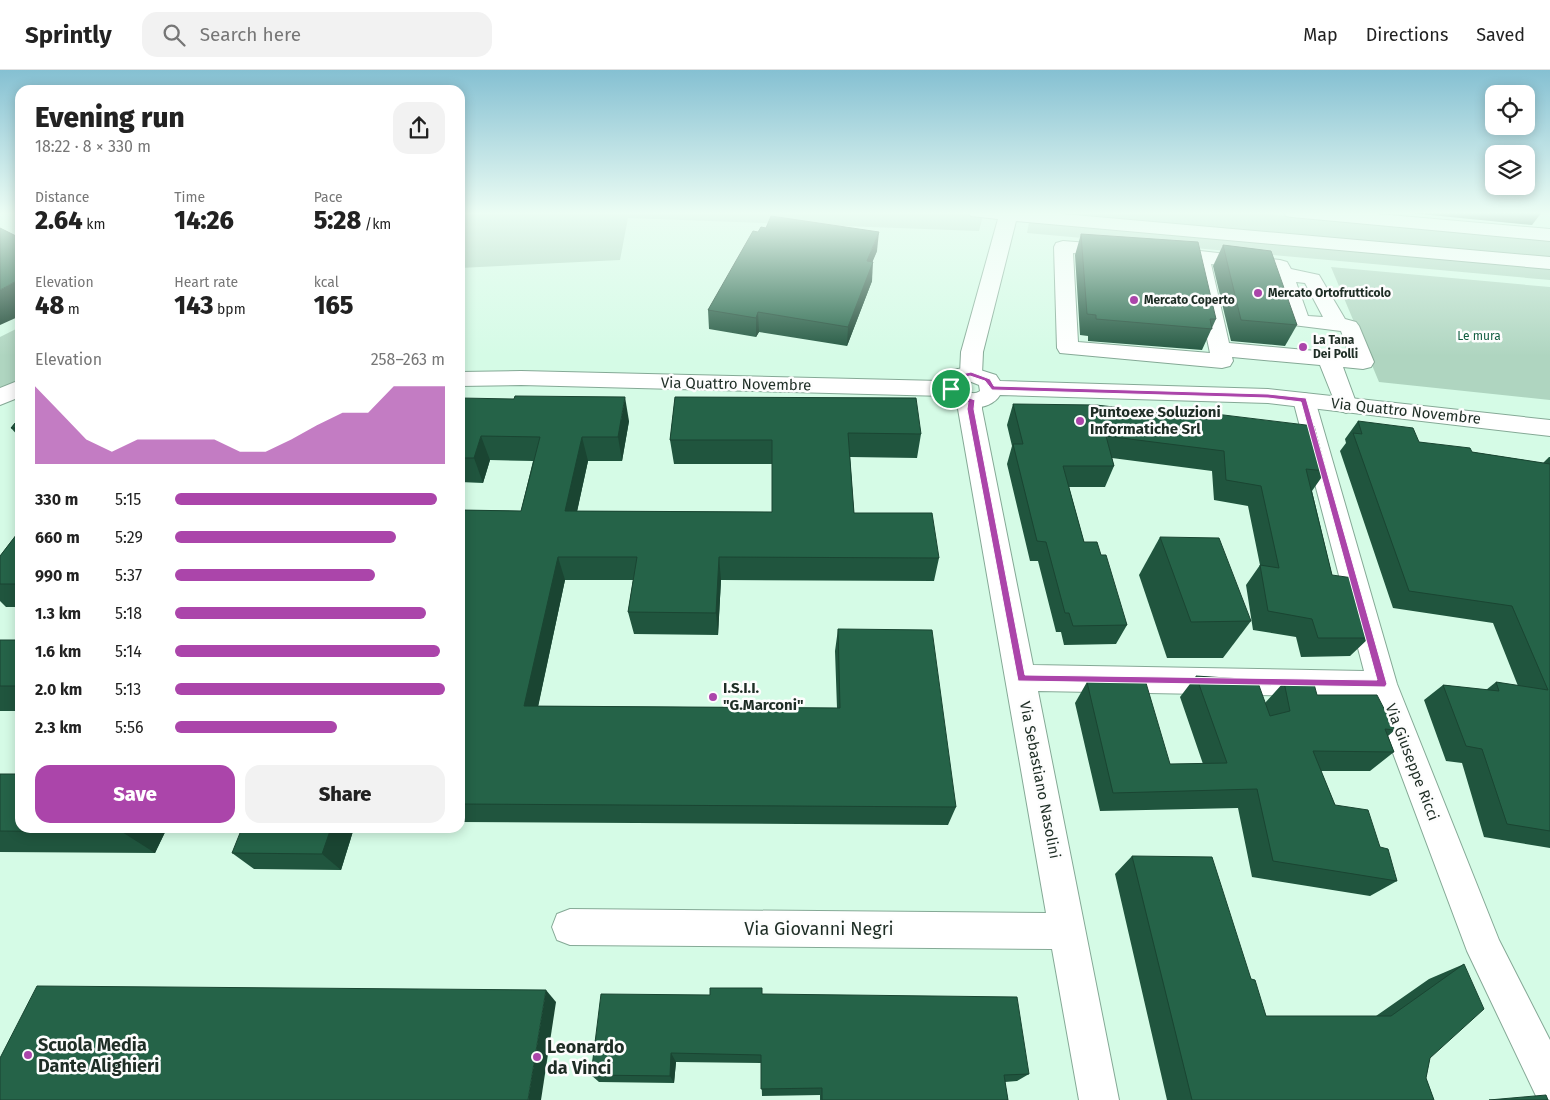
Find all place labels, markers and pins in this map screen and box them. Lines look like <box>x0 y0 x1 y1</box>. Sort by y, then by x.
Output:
place label: Mercato Ortofrutticolo <box>1268 286 1391 300</box>
marker: Mercato Ortofrutticolo <box>1252 287 1264 299</box>
place label: Mercato Coperto <box>1144 293 1235 307</box>
marker: Mercato Coperto <box>1128 294 1140 306</box>
place label: La Tana Dei Polli <box>1313 333 1358 361</box>
marker: La Tana Dei Polli <box>1297 341 1309 353</box>
pin <box>930 368 972 410</box>
place label: Puntoexe Soluzioni Informatiche Srl <box>1090 403 1221 438</box>
marker: Puntoexe Soluzioni Informatiche Srl <box>1074 415 1086 427</box>
place label: I.S.I.I. "G.Marconi" <box>723 679 804 714</box>
marker: I.S.I.I. "G.Marconi" <box>707 691 719 703</box>
place label: Scuola Media Dante Alighieri <box>38 1034 159 1077</box>
place label: Leonardo da Vinci <box>547 1036 624 1079</box>
marker: Scuola Media Dante Alighieri <box>22 1049 34 1061</box>
marker: Leonardo da Vinci <box>531 1051 543 1063</box>

